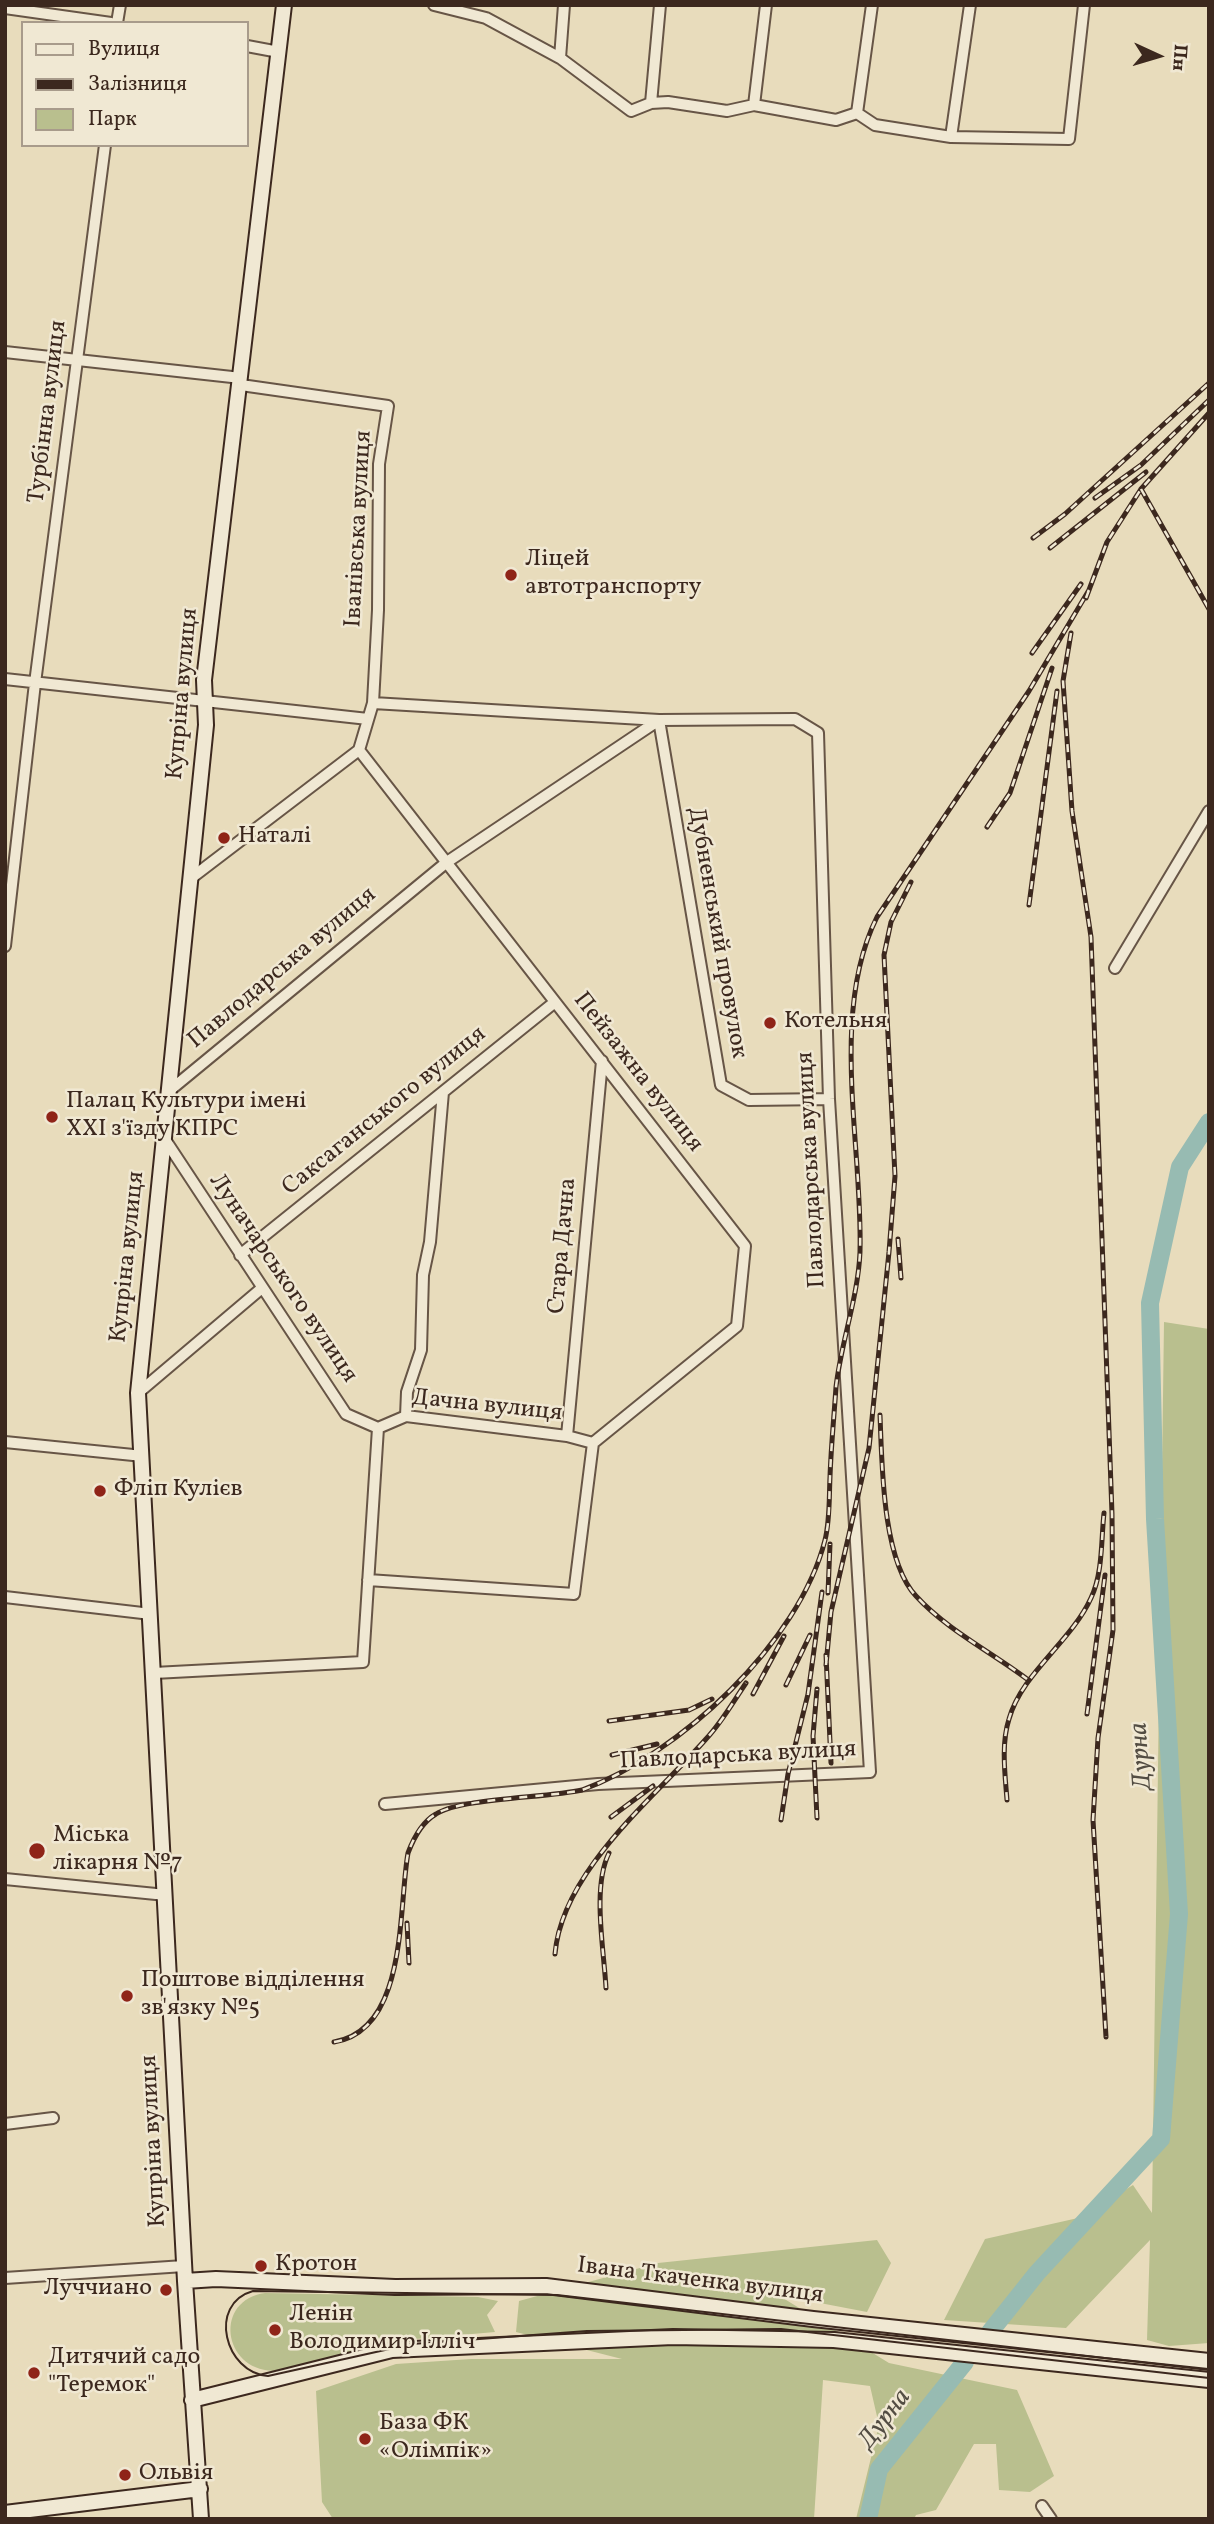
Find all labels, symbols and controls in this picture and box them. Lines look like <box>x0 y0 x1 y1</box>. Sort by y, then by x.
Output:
legend <box>21 21 248 147</box>
north arrow <box>1123 21 1193 91</box>
text: Вулиця <box>88 35 160 64</box>
text: Пн <box>1165 43 1193 72</box>
text: Залізниця <box>88 70 187 99</box>
text: Парк <box>88 105 137 134</box>
street label: Турбінна вулиця <box>23 319 75 505</box>
street label: Іванівська вулиця <box>340 430 380 628</box>
place label: Ліцей автотранспорту <box>525 547 701 603</box>
marker: Ліцей автотранспорту <box>503 567 519 583</box>
street label: Купріна вулиця <box>162 607 206 781</box>
street label: Дубненський провулок <box>680 805 752 1061</box>
place label: Наталі <box>238 824 311 852</box>
marker: Наталі <box>216 830 232 846</box>
street label: Павлодарська вулиця <box>183 882 383 1056</box>
street label: Пейзажна вулиця <box>566 987 708 1159</box>
place label: Котельня <box>784 1009 887 1037</box>
marker: Котельня <box>762 1015 778 1031</box>
street label: Саксаганського вулиця <box>277 1021 493 1203</box>
street label: Павлодарська вулиця <box>792 1051 834 1289</box>
place label: Палац Культури імені XXI з'їзду КПРС <box>66 1089 307 1145</box>
marker: Палац Культури імені XXI з'їзду КПРС <box>44 1109 60 1125</box>
street label: Луначарського вулиця <box>201 1169 363 1389</box>
street label: Купріна вулиця <box>106 1170 152 1344</box>
street label: Стара Дачна <box>544 1177 584 1315</box>
street label: Дачна вулиця <box>410 1385 564 1429</box>
place label: Фліп Кулієв <box>114 1477 243 1505</box>
marker: Фліп Кулієв <box>92 1483 108 1499</box>
water label: Дурна <box>1125 1721 1161 1791</box>
street label: Павлодарська вулиця <box>619 1736 857 1778</box>
place label: Міська лікарня №7 <box>53 1823 183 1879</box>
marker: Міська лікарня №7 <box>27 1841 47 1861</box>
place label: Поштове відділення зв'язку №5 <box>141 1968 365 2024</box>
marker: Поштове відділення зв'язку №5 <box>119 1988 135 2004</box>
street label: Купріна вулиця <box>136 2054 174 2228</box>
place label: Кротон <box>275 2252 357 2280</box>
street label: Івана Ткаченка вулиця <box>575 2253 825 2311</box>
marker: Кротон <box>253 2258 269 2274</box>
place label: Луччиано <box>44 2276 152 2304</box>
marker: Луччиано <box>158 2282 174 2298</box>
place label: Ленін Володимир Ілліч <box>289 2302 475 2358</box>
marker: Ленін Володимир Ілліч <box>267 2322 283 2338</box>
place label: Дитячий садо "Теремок" <box>48 2345 200 2401</box>
marker: Дитячий садо "Теремок" <box>26 2365 42 2381</box>
water label: Дурна <box>853 2384 919 2456</box>
place label: База ФК «Олімпік» <box>379 2411 492 2467</box>
marker: База ФК «Олімпік» <box>357 2431 373 2447</box>
place label: Ольвія <box>139 2461 213 2489</box>
marker: Ольвія <box>117 2467 133 2483</box>

